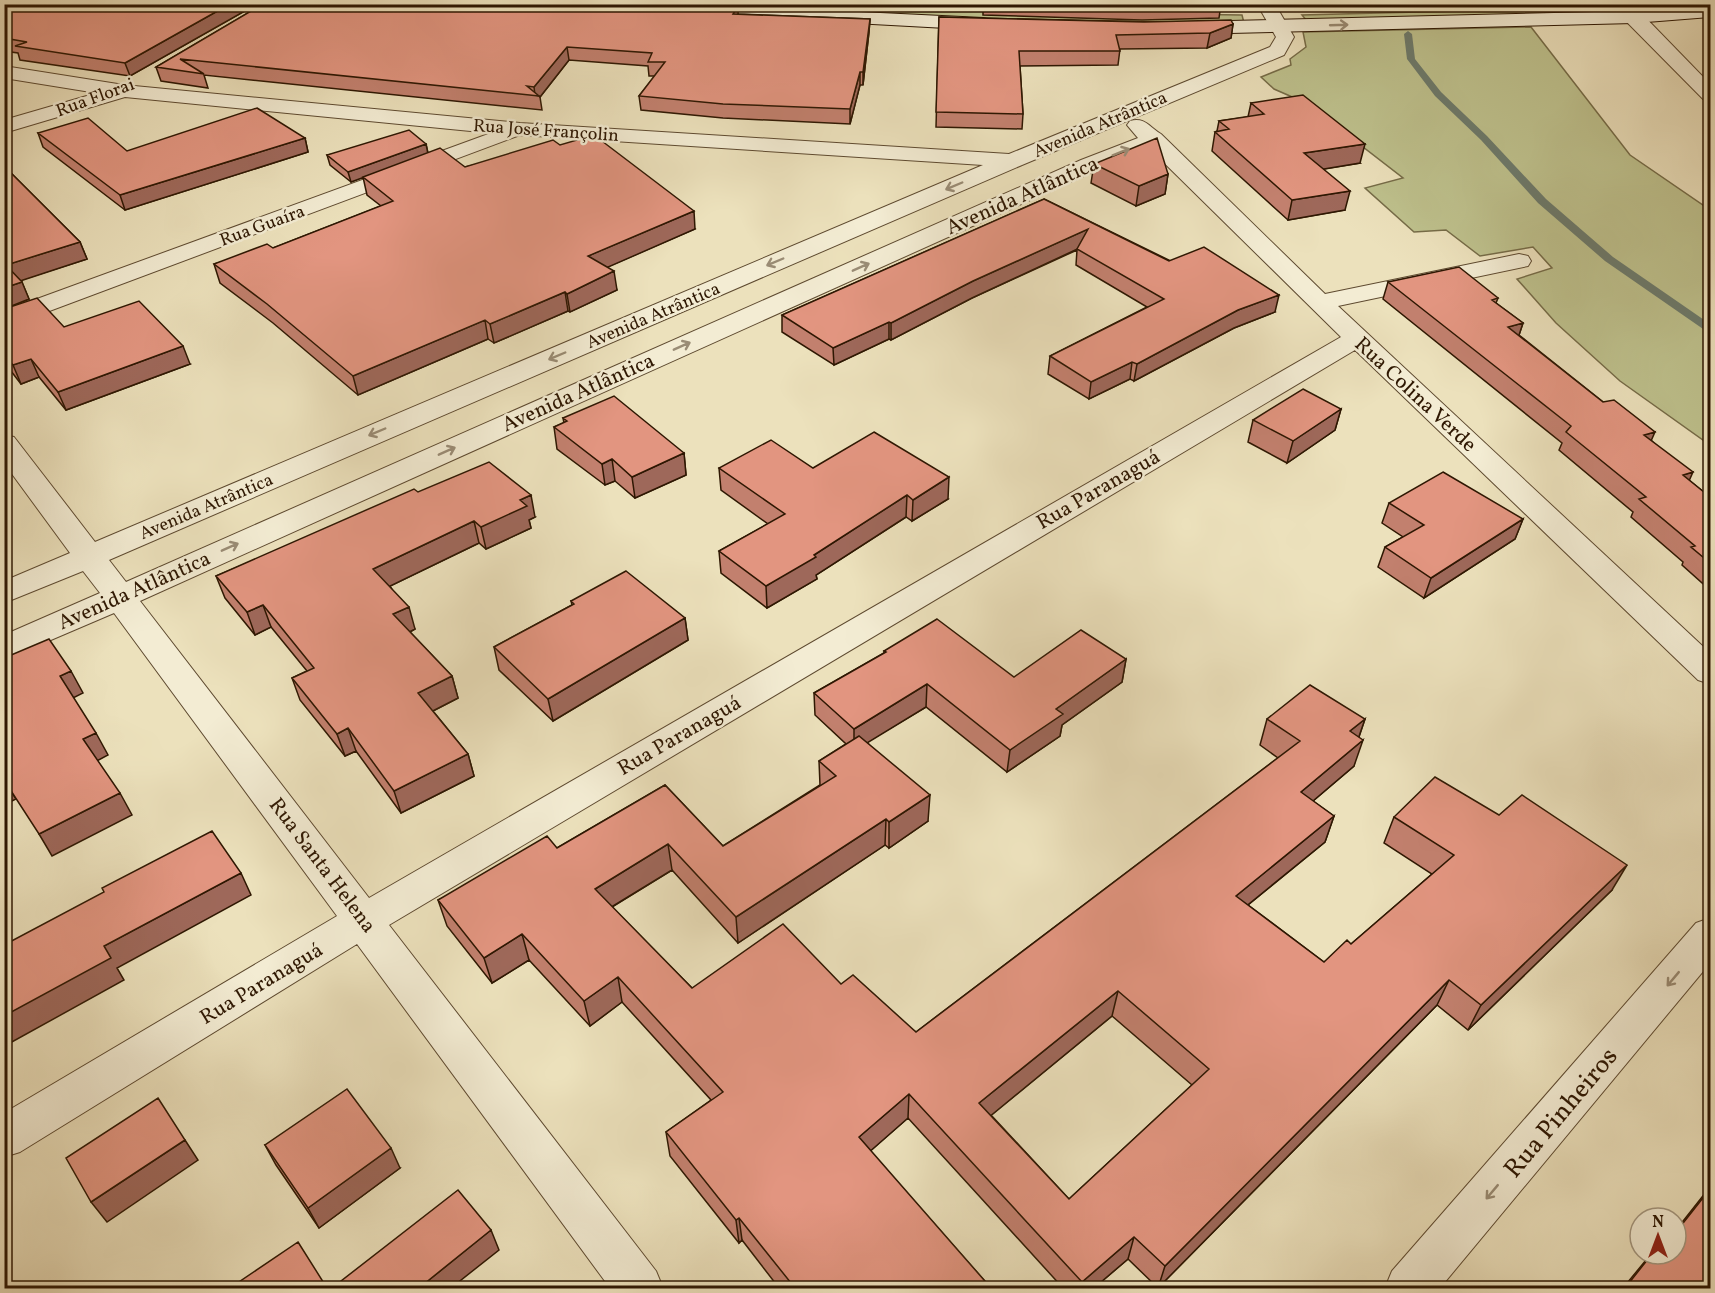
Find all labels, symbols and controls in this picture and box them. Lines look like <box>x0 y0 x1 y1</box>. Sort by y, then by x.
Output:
one-way arrow <box>1329 19 1349 30</box>
street label: Rua Florai <box>53 73 138 124</box>
street label: Avenida Atrântica <box>1030 86 1171 165</box>
street label: Rua José Françolin <box>472 114 620 149</box>
one-way arrow <box>1111 146 1130 157</box>
street label: Avenida Atlântica <box>942 150 1104 243</box>
one-way arrow <box>945 181 964 192</box>
street label: Rua Guaíra <box>216 199 309 253</box>
one-way arrow <box>766 257 784 269</box>
one-way arrow <box>851 260 869 272</box>
street label: Avenida Atrântica <box>583 277 724 356</box>
street label: Rua Colina Verde <box>1347 331 1483 459</box>
one-way arrow <box>673 340 691 351</box>
street label: Avenida Atlântica <box>498 347 660 440</box>
one-way arrow <box>548 350 566 362</box>
one-way arrow <box>369 427 387 438</box>
street label: Rua Paranaguá <box>1031 443 1166 538</box>
one-way arrow <box>437 445 455 456</box>
street label: Avenida Atrântica <box>136 468 277 547</box>
one-way arrow <box>221 541 239 553</box>
street label: Avenida Atlântica <box>54 545 216 638</box>
street label: Rua Paranaguá <box>612 689 747 784</box>
street label: Rua Santa Helena <box>261 792 382 940</box>
street label: Rua Paranaguá <box>195 936 329 1032</box>
one-way arrow <box>1666 971 1679 987</box>
street label: Rua Pinheiros <box>1496 1040 1627 1186</box>
one-way arrow <box>1485 1184 1499 1199</box>
north arrow <box>1628 1206 1688 1266</box>
text: N <box>1652 1212 1664 1234</box>

